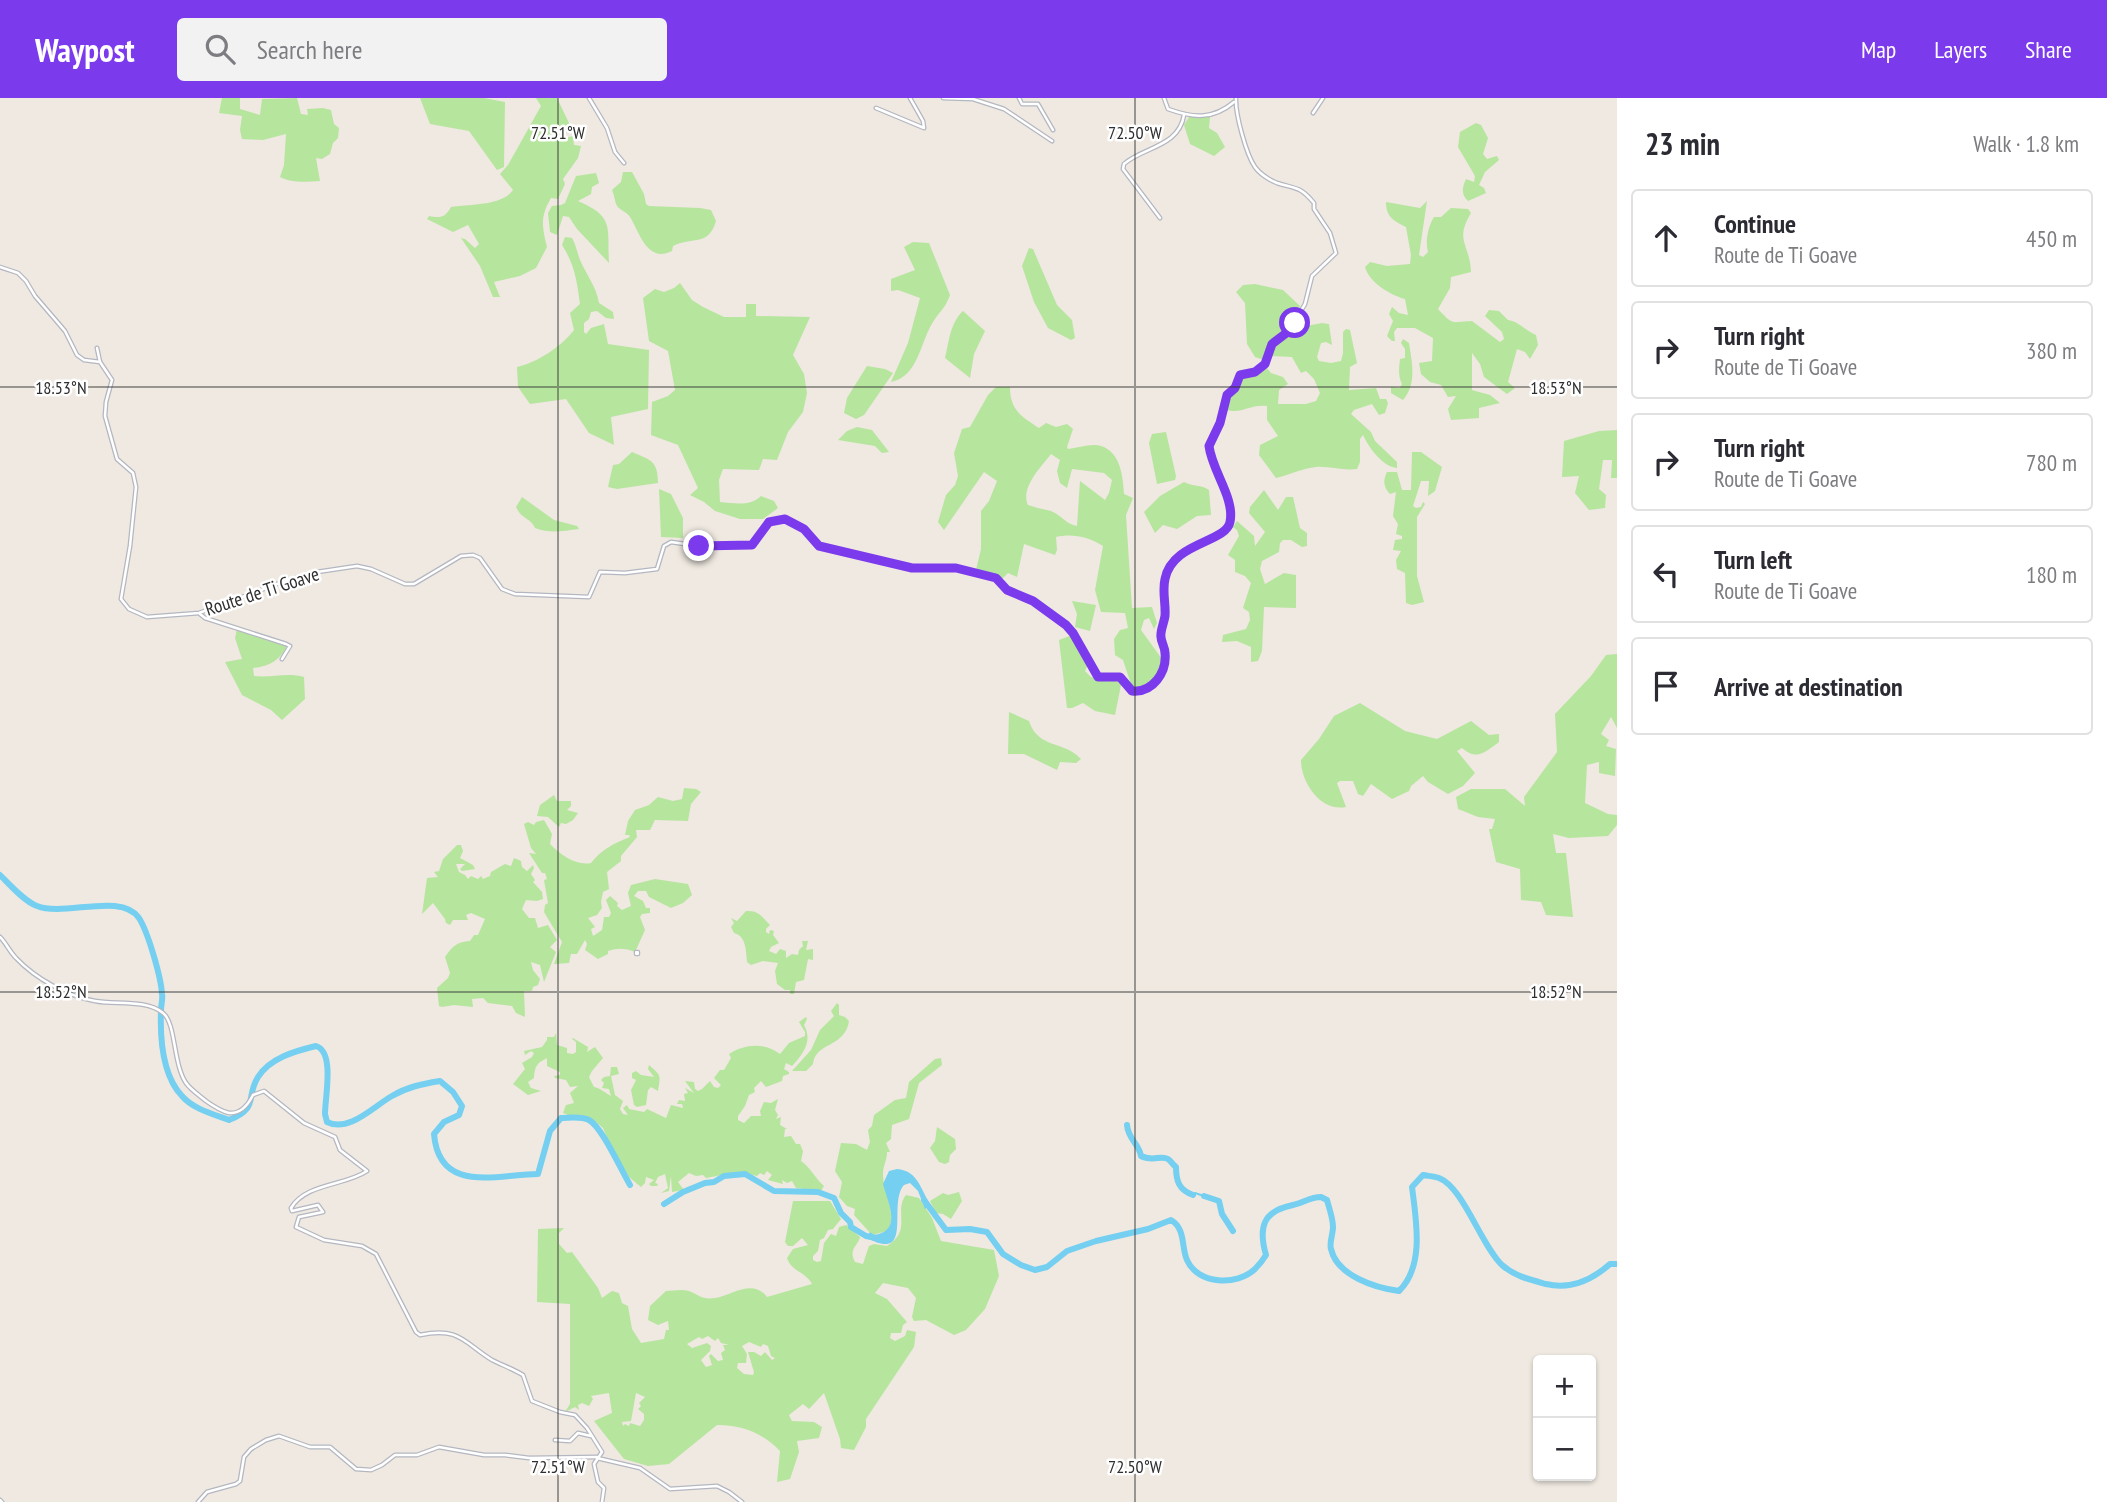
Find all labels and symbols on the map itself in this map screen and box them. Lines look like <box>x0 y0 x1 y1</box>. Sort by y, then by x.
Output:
text: 72.51°W <box>531 121 585 144</box>
text: 72.50°W <box>1108 121 1162 144</box>
route start <box>1279 307 1310 338</box>
text: 18.53°N <box>35 376 87 399</box>
text: 18.53°N <box>1530 376 1582 399</box>
route end <box>683 530 714 561</box>
street label: Route de Ti Goave <box>202 561 322 621</box>
text: 18.52°N <box>35 980 87 1003</box>
text: 18.52°N <box>1530 980 1582 1003</box>
text: 72.51°W <box>531 1455 585 1478</box>
text: 72.50°W <box>1108 1455 1162 1478</box>

